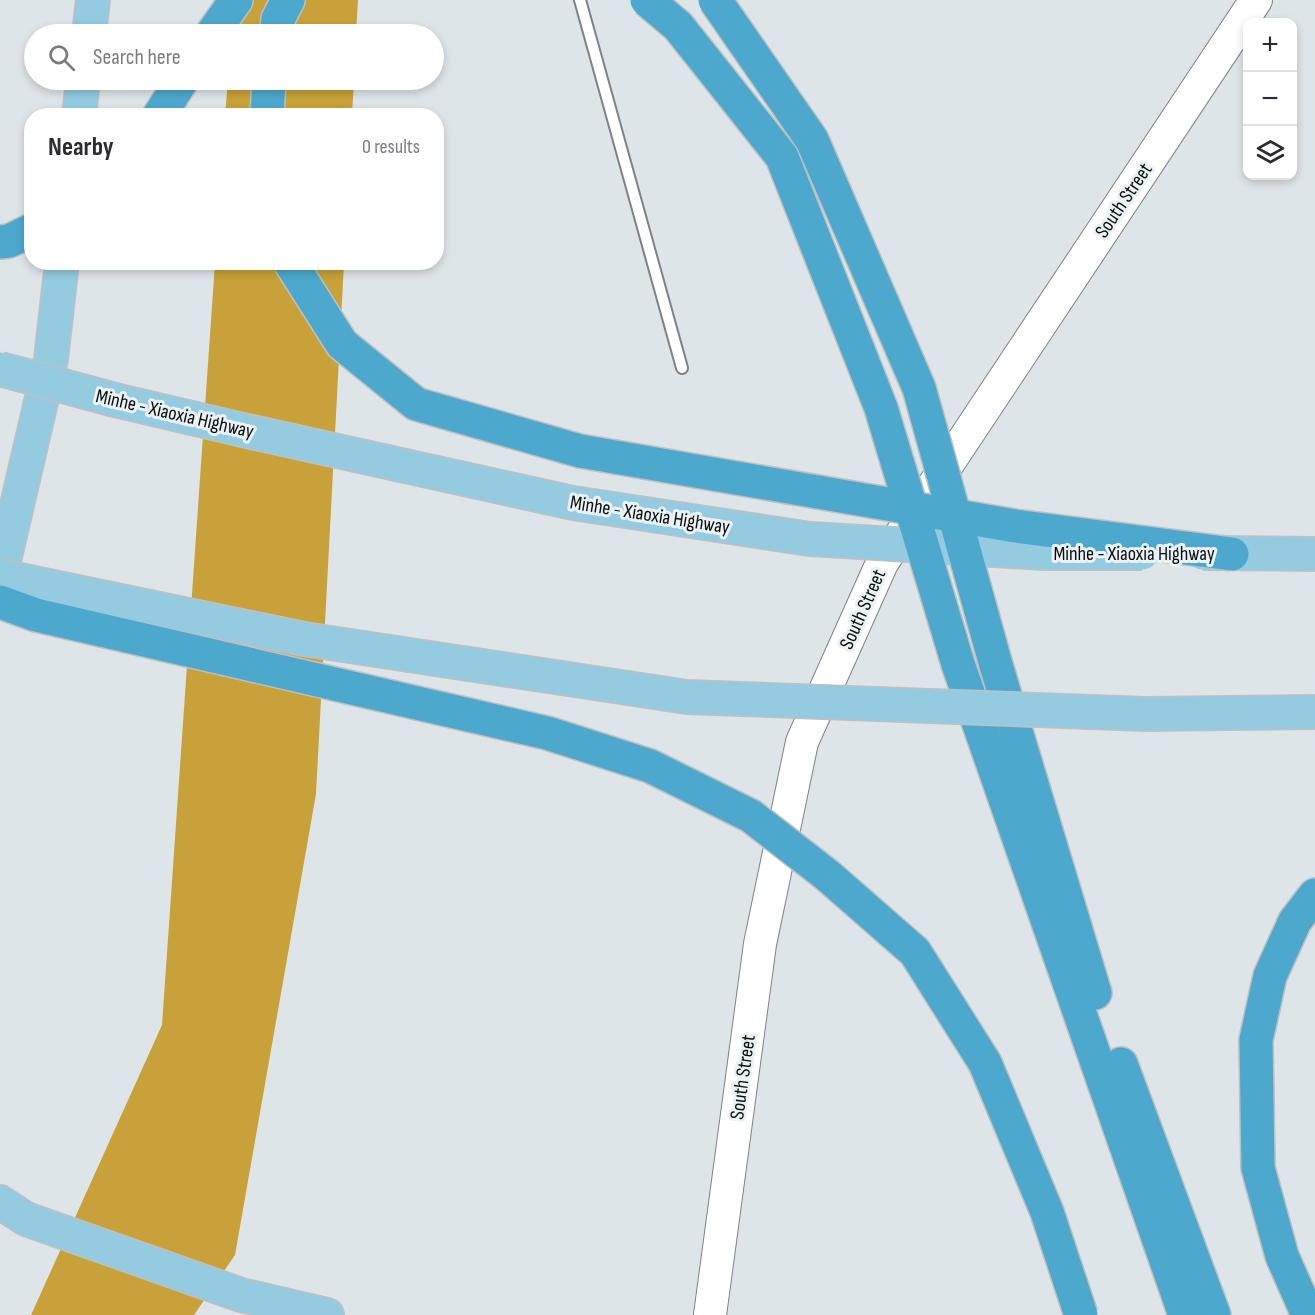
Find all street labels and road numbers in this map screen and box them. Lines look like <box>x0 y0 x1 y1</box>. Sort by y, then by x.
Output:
street label: South Street <box>1090 159 1158 243</box>
street label: Minhe - Xiaoxia Highway <box>94 384 256 444</box>
street label: Minhe - Xiaoxia Highway <box>568 491 732 539</box>
street label: Minhe - Xiaoxia Highway <box>1053 542 1215 566</box>
street label: South Street <box>835 566 891 653</box>
street label: South Street <box>725 1033 761 1121</box>

